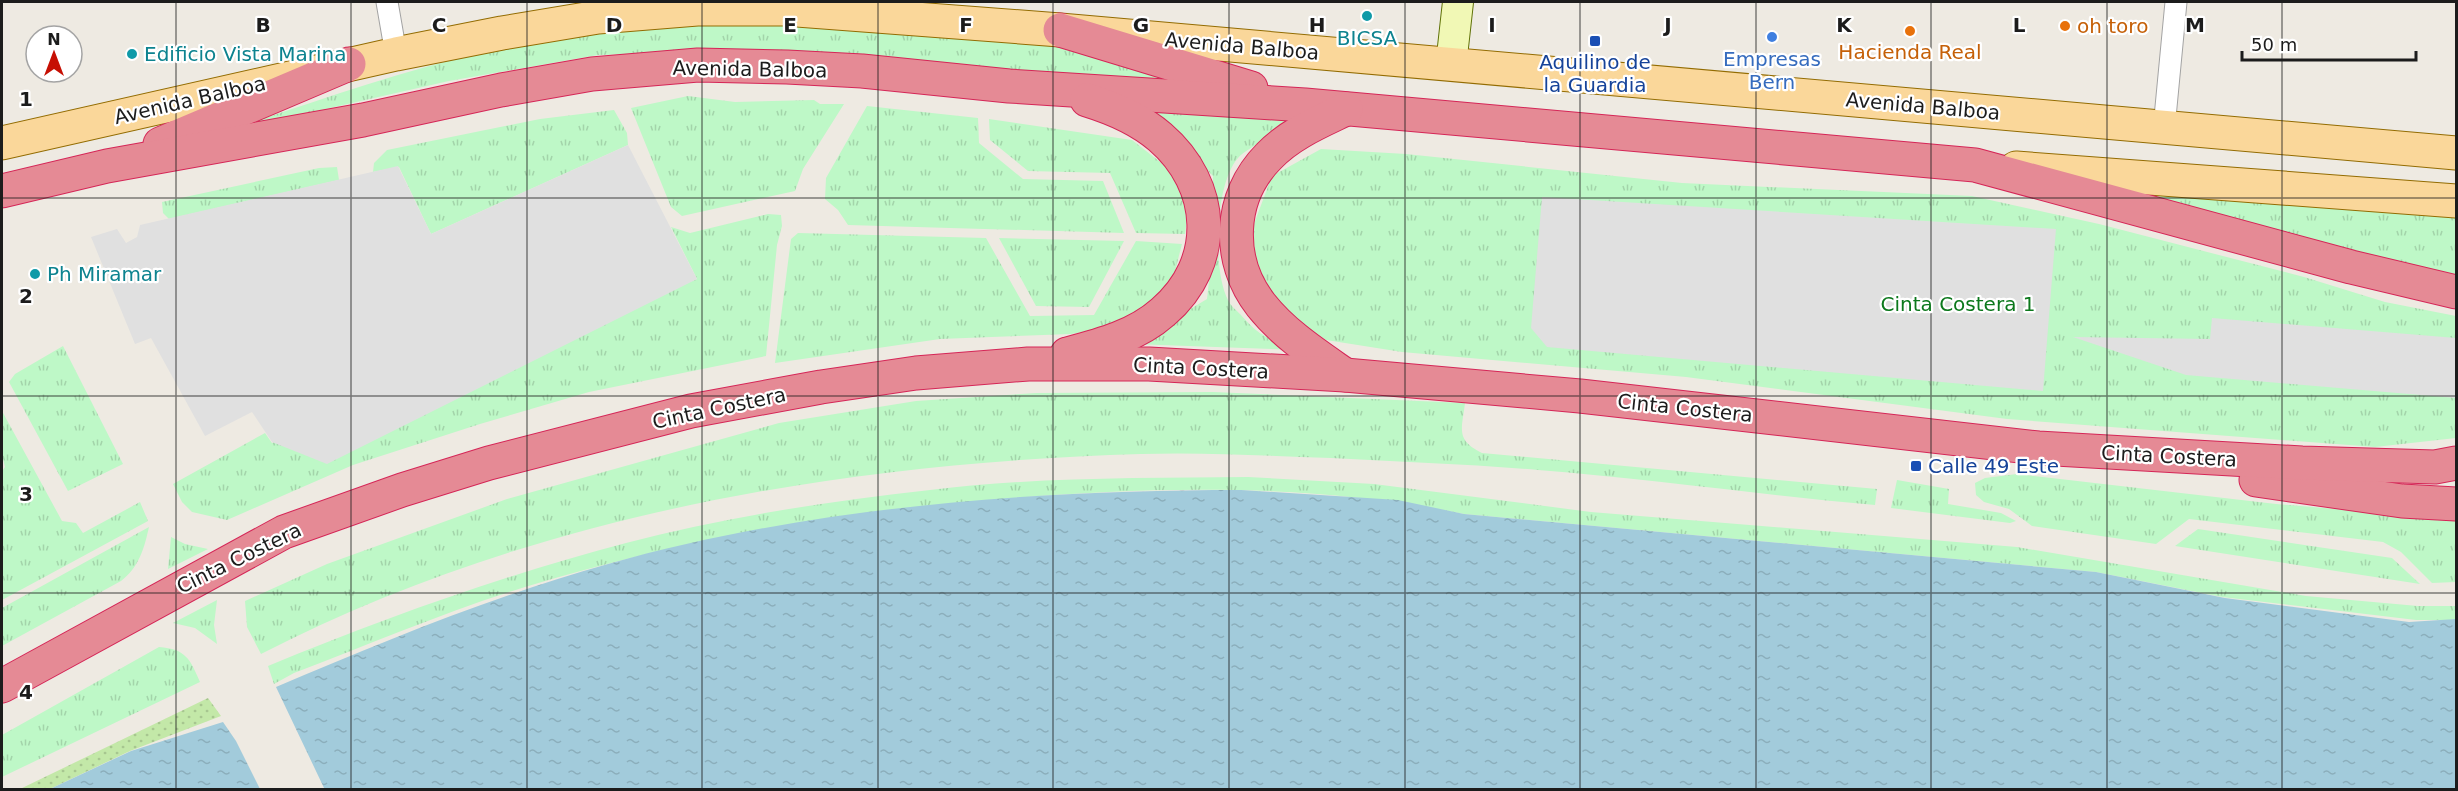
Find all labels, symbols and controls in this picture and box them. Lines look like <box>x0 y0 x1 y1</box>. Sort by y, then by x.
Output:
marker: BICSA <box>1360 9 1374 23</box>
text: B <box>255 13 271 37</box>
text: C <box>432 13 446 37</box>
text: D <box>606 13 622 37</box>
text: E <box>783 13 797 37</box>
text: F <box>959 13 973 37</box>
text: G <box>1133 13 1149 37</box>
text: H <box>1309 13 1325 37</box>
text: I <box>1488 13 1496 37</box>
text: J <box>1662 13 1672 37</box>
text: K <box>1836 13 1853 37</box>
text: L <box>2013 13 2026 37</box>
text: M <box>2185 13 2205 37</box>
place label: oh toro <box>2077 14 2148 38</box>
marker: oh toro <box>2058 19 2072 33</box>
north arrow <box>24 24 84 84</box>
marker: Hacienda Real <box>1903 24 1917 38</box>
scale bar <box>2242 24 2416 62</box>
place label: BICSA <box>1337 26 1397 50</box>
street label: Avenida Balboa <box>1164 27 1320 65</box>
text: N <box>47 30 61 49</box>
marker: Empresas Bern <box>1765 30 1779 44</box>
marker: Aquilino de la Guardia <box>1588 34 1602 48</box>
text: 50 m <box>2251 34 2297 55</box>
place label: Hacienda Real <box>1838 40 1982 64</box>
place label: Edificio Vista Marina <box>144 42 347 66</box>
marker: Edificio Vista Marina <box>125 47 139 61</box>
place label: Empresas Bern <box>1723 47 1821 94</box>
place label: Aquilino de la Guardia <box>1539 50 1651 97</box>
street label: Avenida Balboa <box>672 56 828 82</box>
street label: Avenida Balboa <box>112 71 268 129</box>
text: 1 <box>19 87 33 111</box>
street label: Avenida Balboa <box>1845 87 2001 125</box>
place label: Ph Miramar <box>47 262 162 286</box>
marker: Ph Miramar <box>28 267 42 281</box>
text: 2 <box>19 284 33 308</box>
park label: Cinta Costera 1 <box>1881 292 2035 316</box>
street label: Cinta Costera <box>1133 352 1269 384</box>
street label: Cinta Costera <box>650 382 788 434</box>
street label: Cinta Costera <box>1616 389 1754 427</box>
street label: Cinta Costera <box>2101 440 2237 472</box>
place label: Calle 49 Este <box>1928 454 2059 478</box>
marker: Calle 49 Este <box>1909 459 1923 473</box>
text: 3 <box>19 482 33 506</box>
street label: Cinta Costera <box>173 517 305 599</box>
text: 4 <box>19 680 33 704</box>

